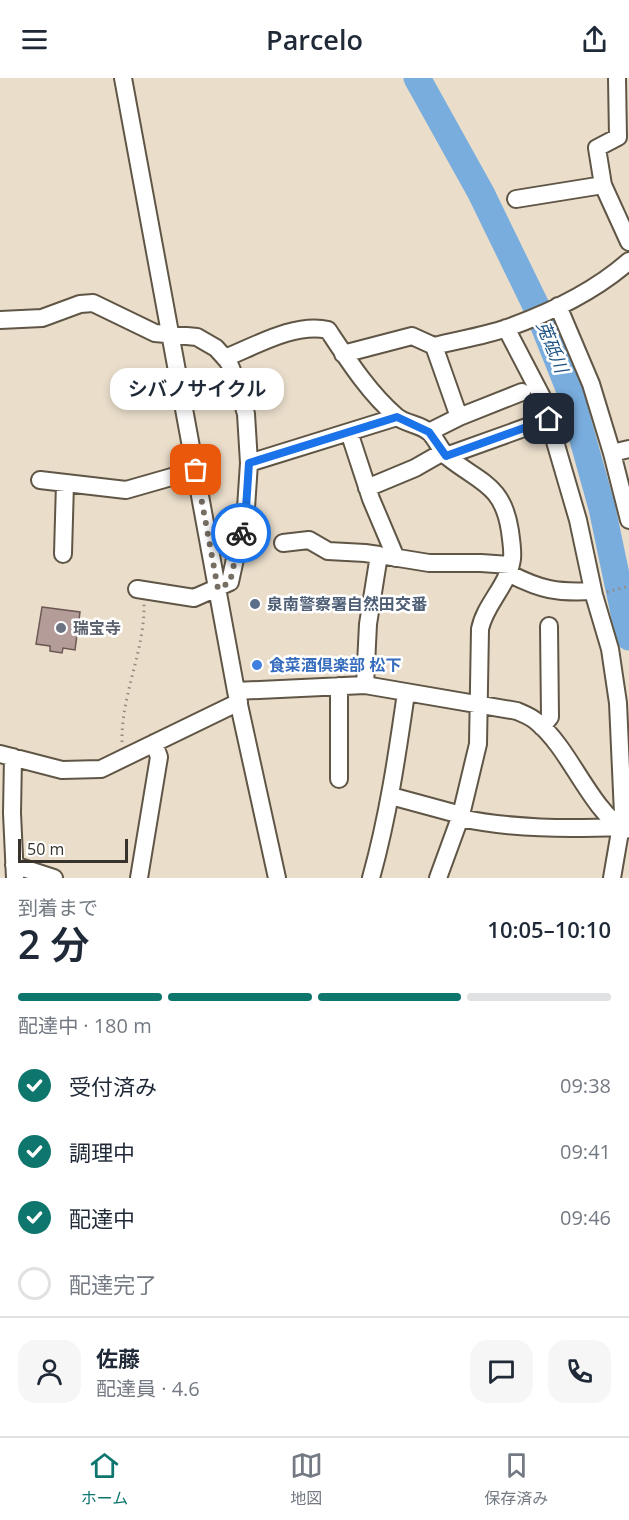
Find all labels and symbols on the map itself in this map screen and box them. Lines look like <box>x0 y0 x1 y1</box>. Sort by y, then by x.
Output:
water label: 莵砥川 <box>532 317 575 378</box>
callout: シバノサイクル <box>109 368 283 410</box>
pin <box>523 393 574 444</box>
pin <box>170 444 221 495</box>
courier <box>211 503 271 563</box>
place label: 泉南警察署自然田交番 <box>267 593 427 615</box>
marker: 泉南警察署自然田交番 <box>248 597 262 611</box>
place label: 瑞宝寺 <box>73 617 121 639</box>
marker: 瑞宝寺 <box>54 621 68 635</box>
place label: 食菜酒倶楽部 松下 <box>269 654 401 676</box>
marker: 食菜酒倶楽部 松下 <box>250 658 264 672</box>
scale bar <box>18 836 128 864</box>

